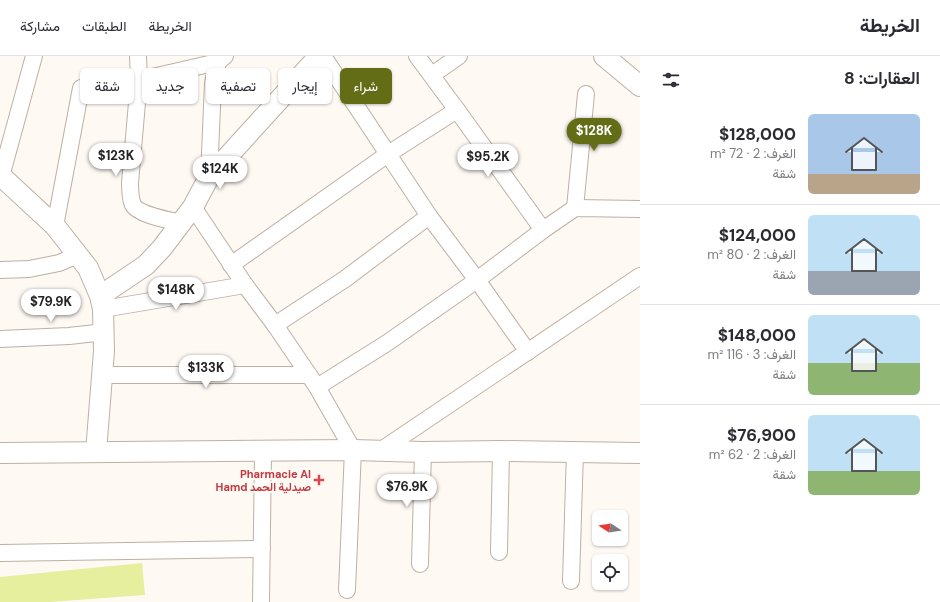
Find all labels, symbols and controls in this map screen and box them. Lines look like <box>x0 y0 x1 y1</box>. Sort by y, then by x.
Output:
text: الخريطة <box>860 13 920 38</box>
text: مشاركة <box>20 17 60 35</box>
text: الطبقات <box>82 17 126 35</box>
text: الخريطة <box>148 17 192 35</box>
text: العقارات: 8 <box>844 67 920 89</box>
chip: شقة <box>80 68 134 104</box>
chip: جديد <box>142 68 198 104</box>
chip: تصفية <box>206 68 270 104</box>
chip: إيجار <box>278 68 332 104</box>
chip: شراء <box>340 68 392 104</box>
icon: filters <box>660 69 682 91</box>
pin: $128K <box>566 118 622 152</box>
text: $128K <box>576 122 612 139</box>
text: $128,000 <box>719 123 796 145</box>
icon: home <box>840 130 888 178</box>
pin: $123K <box>88 143 144 177</box>
pin: $95.2K <box>455 144 521 178</box>
text: الغرف: 2 · 72 m² <box>710 145 796 162</box>
text: $123K <box>98 147 134 164</box>
text: $95.2K <box>466 148 510 165</box>
pin: $124K <box>192 156 248 190</box>
text: $124K <box>202 160 238 177</box>
text: شقة <box>773 165 796 182</box>
text: $124,000 <box>719 224 796 246</box>
icon: home <box>840 231 888 279</box>
text: الغرف: 2 · 80 m² <box>707 246 796 263</box>
text: شقة <box>773 266 796 283</box>
pin: $148K <box>148 277 204 311</box>
text: $148K <box>157 281 195 298</box>
pin: $79.9K <box>18 289 84 323</box>
text: $79.9K <box>30 293 72 310</box>
text: $148,000 <box>718 324 796 346</box>
icon: home <box>840 331 888 379</box>
text: الغرف: 3 · 116 m² <box>708 346 796 363</box>
pin: $133K <box>178 355 234 389</box>
text: $133K <box>188 359 224 376</box>
text: شقة <box>773 366 796 383</box>
text: $76,900 <box>727 424 796 446</box>
icon: home <box>840 431 888 479</box>
text: الغرف: 2 · 62 m² <box>709 446 796 463</box>
text: شقة <box>773 466 796 483</box>
place label: Pharmacie Al Hamd صيدلية الحمد <box>216 467 311 494</box>
pin: $76.9K <box>374 474 440 508</box>
marker: Pharmacie Al Hamd صيدلية الحمد <box>314 475 324 485</box>
text: $76.9K <box>386 478 428 495</box>
north arrow <box>592 510 628 546</box>
map controls <box>592 510 628 590</box>
button: locate <box>592 554 628 590</box>

